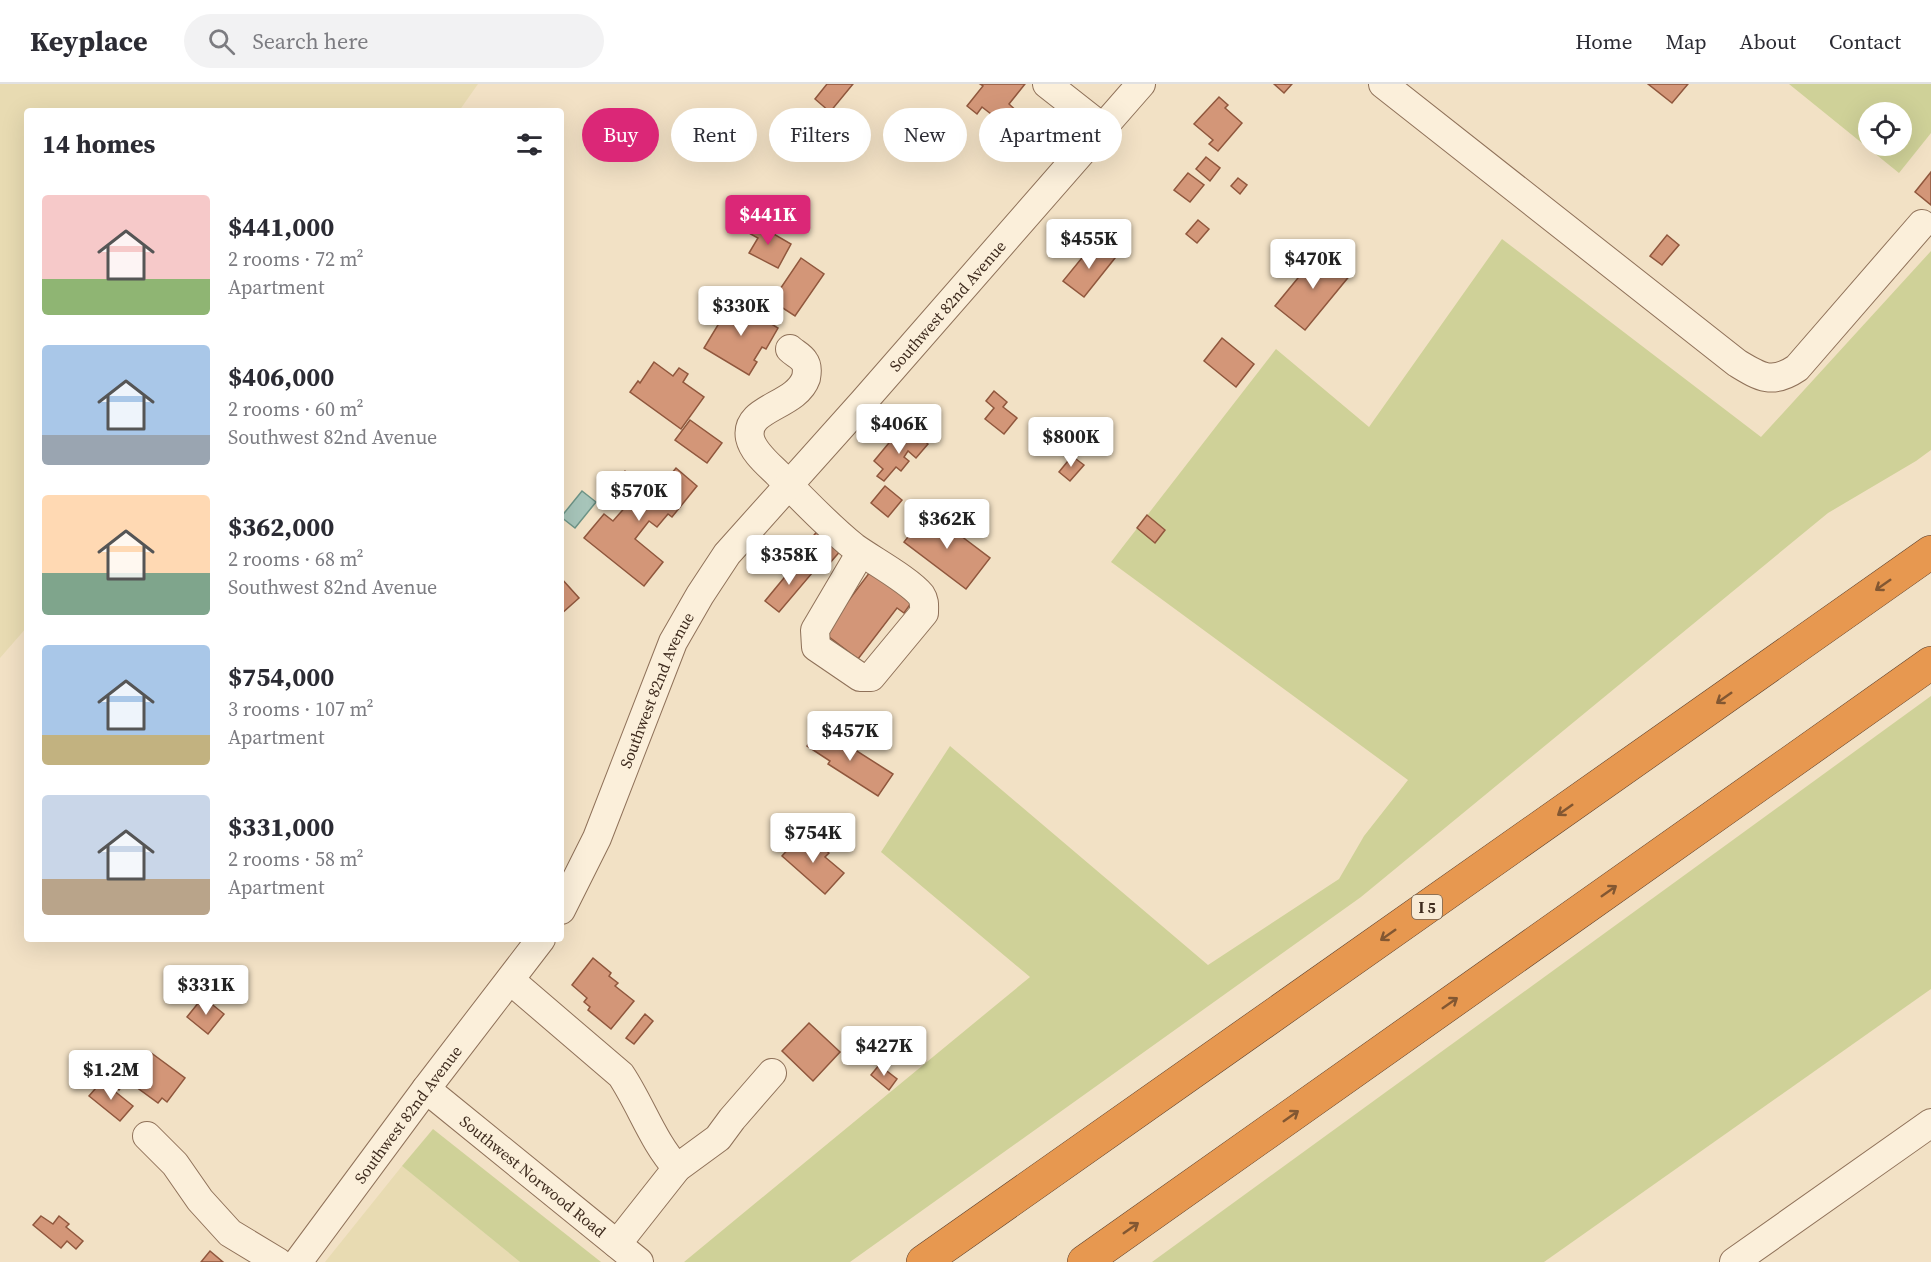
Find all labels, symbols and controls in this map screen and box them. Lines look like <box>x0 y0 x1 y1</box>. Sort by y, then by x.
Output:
search box <box>184 14 604 68</box>
text: Keyplace <box>30 22 148 60</box>
icon: search <box>205 25 238 58</box>
text: Search here <box>253 26 369 56</box>
text: Home <box>1575 27 1633 56</box>
text: Map <box>1666 27 1707 56</box>
text: About <box>1740 27 1796 56</box>
text: Contact <box>1829 27 1901 56</box>
map controls <box>1858 102 1912 156</box>
button: locate <box>1858 102 1912 156</box>
chip: Buy <box>582 108 659 162</box>
chip: Rent <box>671 108 757 162</box>
chip: Filters <box>769 108 871 162</box>
chip: New <box>883 108 967 162</box>
chip: Apartment <box>979 108 1122 162</box>
text: 14 homes <box>42 126 155 162</box>
icon: filters <box>513 128 546 161</box>
pin: $441K <box>726 195 810 246</box>
text: $441K <box>739 200 797 228</box>
text: $441,000 <box>228 209 334 245</box>
icon: home <box>90 219 162 291</box>
pin: $455K <box>1047 219 1131 270</box>
text: $455K <box>1060 224 1118 252</box>
street label: Southwest 82nd Avenue <box>884 235 1011 376</box>
pin: $470K <box>1271 239 1355 290</box>
text: $470K <box>1284 244 1342 272</box>
text: 2 rooms · 72 m² <box>228 245 364 273</box>
text: Apartment <box>228 273 325 301</box>
pin: $330K <box>699 286 783 337</box>
text: $330K <box>712 291 770 319</box>
text: $406,000 <box>228 359 334 395</box>
icon: home <box>90 369 162 441</box>
text: 2 rooms · 60 m² <box>228 395 364 423</box>
pin: $406K <box>857 404 941 455</box>
text: $406K <box>870 409 928 437</box>
pin: $800K <box>1029 417 1113 468</box>
text: $800K <box>1042 422 1100 450</box>
text: Southwest 82nd Avenue <box>228 423 437 451</box>
pin: $570K <box>597 471 681 522</box>
text: $570K <box>610 476 668 504</box>
pin: $362K <box>905 499 989 550</box>
text: $362K <box>918 504 976 532</box>
text: $362,000 <box>228 509 334 545</box>
icon: home <box>90 519 162 591</box>
pin: $358K <box>747 535 831 586</box>
text: $358K <box>760 540 818 568</box>
text: 2 rooms · 68 m² <box>228 545 364 573</box>
text: Southwest 82nd Avenue <box>228 573 437 601</box>
one-way arrow <box>1876 579 1892 591</box>
street label: Southwest 82nd Avenue <box>614 608 699 771</box>
text: $754,000 <box>228 659 334 695</box>
icon: home <box>90 669 162 741</box>
one-way arrow <box>1716 692 1733 704</box>
text: 3 rooms · 107 m² <box>228 695 374 723</box>
pin: $457K <box>808 711 892 762</box>
text: $457K <box>821 716 879 744</box>
text: Apartment <box>228 723 325 751</box>
one-way arrow <box>1557 804 1573 816</box>
text: $331,000 <box>228 809 334 845</box>
pin: $754K <box>771 813 855 864</box>
text: $754K <box>784 818 842 846</box>
icon: home <box>90 819 162 891</box>
text: 2 rooms · 58 m² <box>228 845 364 873</box>
text: Apartment <box>228 873 325 901</box>
one-way arrow <box>1601 885 1617 897</box>
road number: I 5 <box>1412 895 1442 919</box>
one-way arrow <box>1381 929 1397 941</box>
pin: $331K <box>164 965 248 1016</box>
text: $331K <box>177 970 235 998</box>
one-way arrow <box>1441 997 1457 1009</box>
pin: $427K <box>842 1026 926 1077</box>
text: $427K <box>855 1031 913 1059</box>
street label: Southwest 82nd Avenue <box>349 1041 467 1188</box>
pin: $1.2M <box>69 1050 153 1101</box>
text: $1.2M <box>83 1055 139 1083</box>
street label: Southwest Norwood Road <box>455 1110 611 1242</box>
one-way arrow <box>1282 1110 1298 1122</box>
one-way arrow <box>1123 1222 1139 1234</box>

